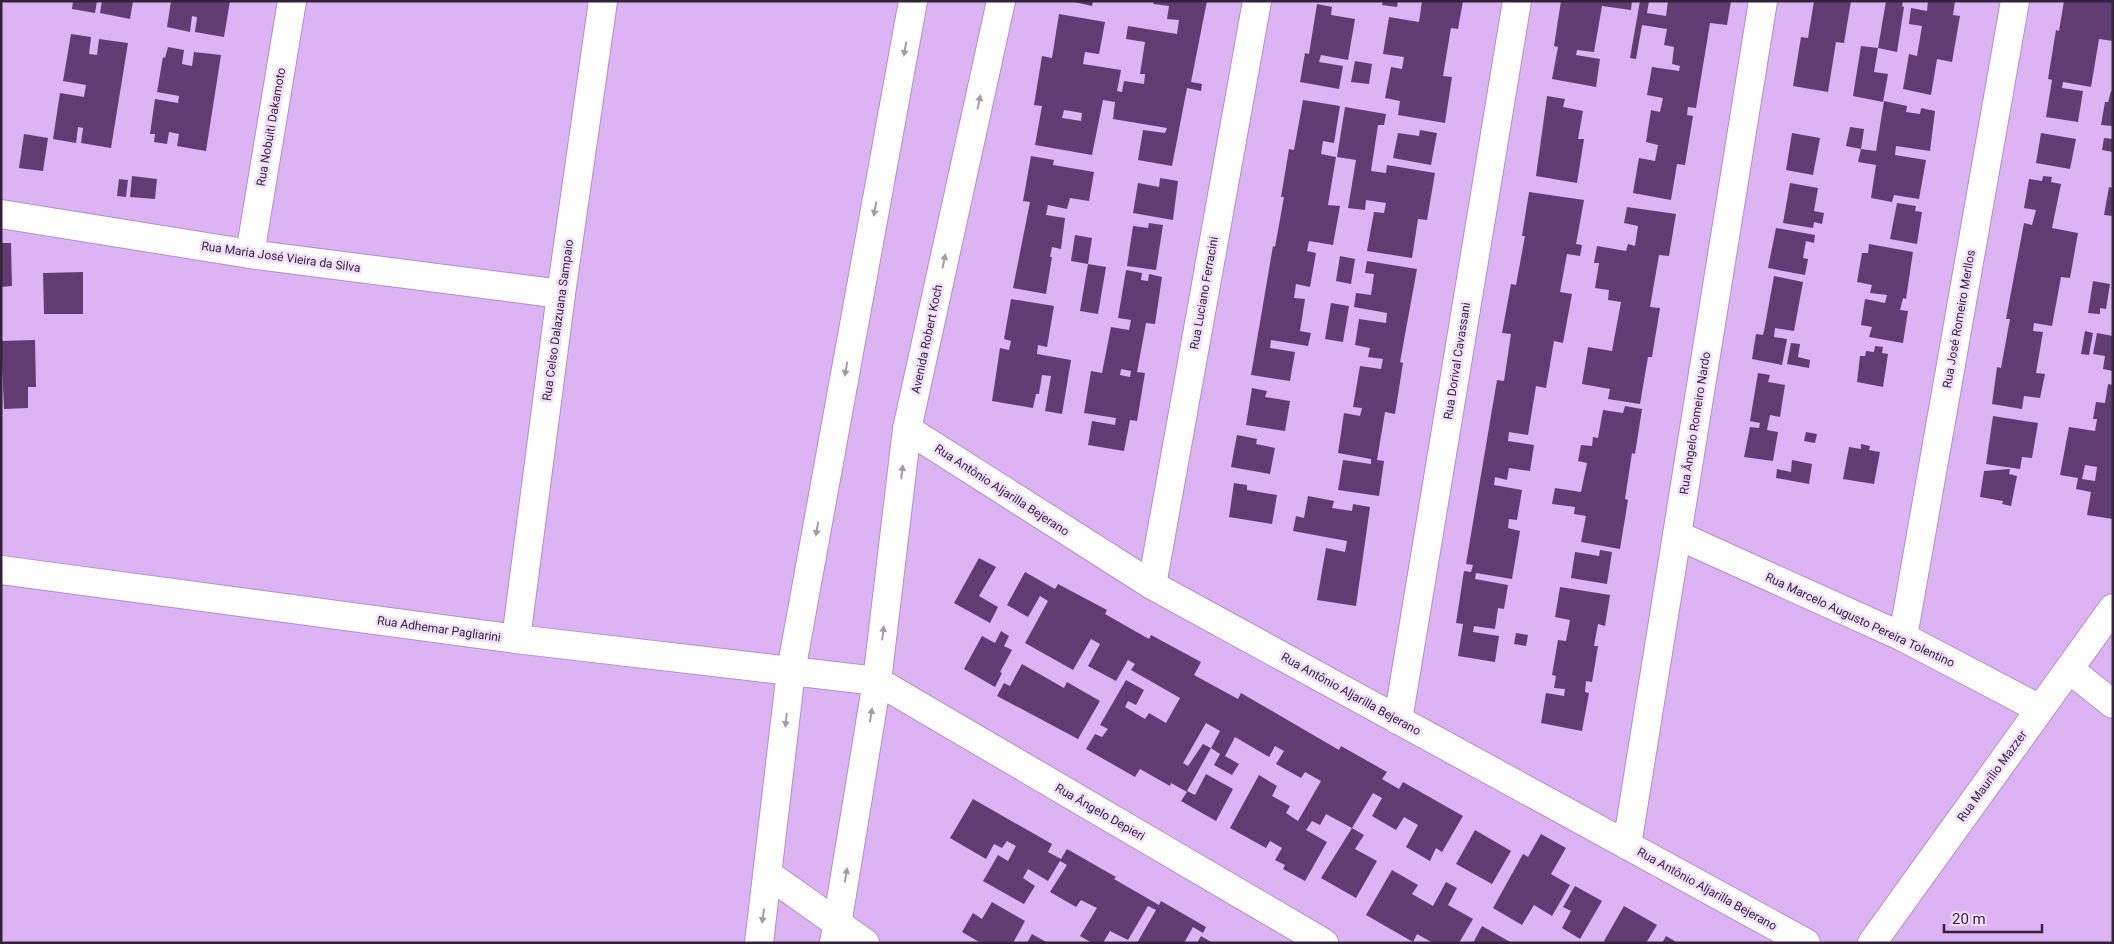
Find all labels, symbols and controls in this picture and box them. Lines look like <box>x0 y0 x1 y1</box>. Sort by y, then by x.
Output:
one-way arrow <box>900 42 908 58</box>
street label: Rua Nobuiti Dakamoto <box>254 67 288 187</box>
one-way arrow <box>975 94 983 110</box>
one-way arrow <box>871 201 879 217</box>
street label: Rua Luciano Ferracini <box>1187 235 1221 351</box>
street label: Rua Celso Dalazuana Sampaio <box>540 238 576 402</box>
street label: Rua Maria José Vieira da Silva <box>200 239 362 275</box>
street label: Rua José Romeiro Merllos <box>1940 249 1978 389</box>
one-way arrow <box>940 253 948 268</box>
street label: Avenida Robert Koch <box>909 283 945 395</box>
street label: Rua Dorival Cavassani <box>1441 301 1473 421</box>
street label: Rua Ângelo Romeiro Nardo <box>1676 350 1713 495</box>
one-way arrow <box>842 361 850 377</box>
street label: Rua Antônio Aljarilla Bejerano <box>932 441 1072 539</box>
one-way arrow <box>898 463 906 479</box>
one-way arrow <box>813 521 821 537</box>
street label: Rua Marcelo Augusto Pereira Tolentino <box>1763 570 1957 670</box>
street label: Rua Adhemar Pagliarini <box>376 613 502 645</box>
one-way arrow <box>879 625 887 641</box>
street label: Rua Antônio Aljarilla Bejerano <box>1279 650 1423 738</box>
one-way arrow <box>868 706 876 722</box>
one-way arrow <box>782 712 790 728</box>
street label: Rua Maurílio Mazzer <box>1954 728 2030 824</box>
street label: Rua Ângelo Depieri <box>1053 780 1148 843</box>
street label: Rua Antônio Aljarilla Bejerano <box>1635 845 1779 933</box>
one-way arrow <box>842 867 850 883</box>
scale bar <box>1944 902 2042 934</box>
one-way arrow <box>759 908 767 924</box>
text: 20 m <box>1952 910 1986 928</box>

